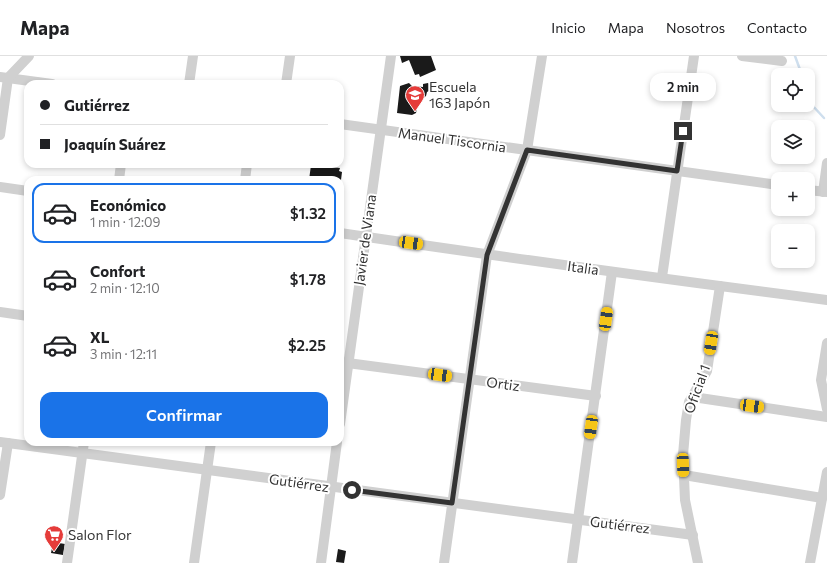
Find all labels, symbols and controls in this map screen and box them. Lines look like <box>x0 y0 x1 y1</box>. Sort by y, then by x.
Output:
text: Mapa <box>20 16 69 39</box>
text: Inicio <box>551 19 586 36</box>
text: Mapa <box>608 19 644 36</box>
text: Nosotros <box>666 19 725 36</box>
text: Contacto <box>747 19 807 36</box>
map controls <box>771 68 815 268</box>
button: locate <box>771 68 815 112</box>
callout: 2 min <box>650 73 716 101</box>
place label: Escuela 163 Japón <box>429 78 490 111</box>
text: 2 min <box>667 79 699 95</box>
school or university icon: Escuela 163 Japón <box>404 84 426 112</box>
text: Gutiérrez <box>64 96 130 114</box>
button: layers <box>771 120 815 164</box>
route end <box>674 122 692 140</box>
street label: Manuel Tiscornia <box>397 124 507 155</box>
text: Joaquín Suárez <box>64 135 166 153</box>
button: + <box>771 172 815 216</box>
street label: Javier de Viana <box>350 193 379 287</box>
icon: car <box>42 195 78 231</box>
text: Económico <box>90 196 166 214</box>
text: $1.32 <box>290 204 326 222</box>
text: 1 min · 12:09 <box>90 214 160 230</box>
button: − <box>771 224 815 268</box>
car <box>398 235 424 251</box>
street label: Italia <box>566 257 600 278</box>
icon: car <box>42 261 78 297</box>
text: Confort <box>90 262 145 280</box>
text: $1.78 <box>290 270 326 288</box>
text: 2 min · 12:10 <box>90 280 160 296</box>
car <box>598 306 614 332</box>
icon: car <box>42 327 78 363</box>
text: XL <box>90 328 109 346</box>
car <box>703 330 719 356</box>
text: $2.25 <box>288 336 326 354</box>
text: 3 min · 12:11 <box>90 346 157 362</box>
street label: Oficial 1 <box>680 362 713 416</box>
car <box>427 367 453 383</box>
street label: Ortiz <box>485 373 521 394</box>
button: Confirmar <box>40 392 328 438</box>
car <box>739 398 765 414</box>
car <box>583 414 599 440</box>
car <box>677 453 689 477</box>
street label: Gutiérrez <box>268 470 330 495</box>
route start <box>343 481 361 499</box>
street label: Gutiérrez <box>589 512 651 537</box>
supermarket icon: Salon Flor <box>43 524 65 552</box>
place label: Salon Flor <box>68 526 132 543</box>

